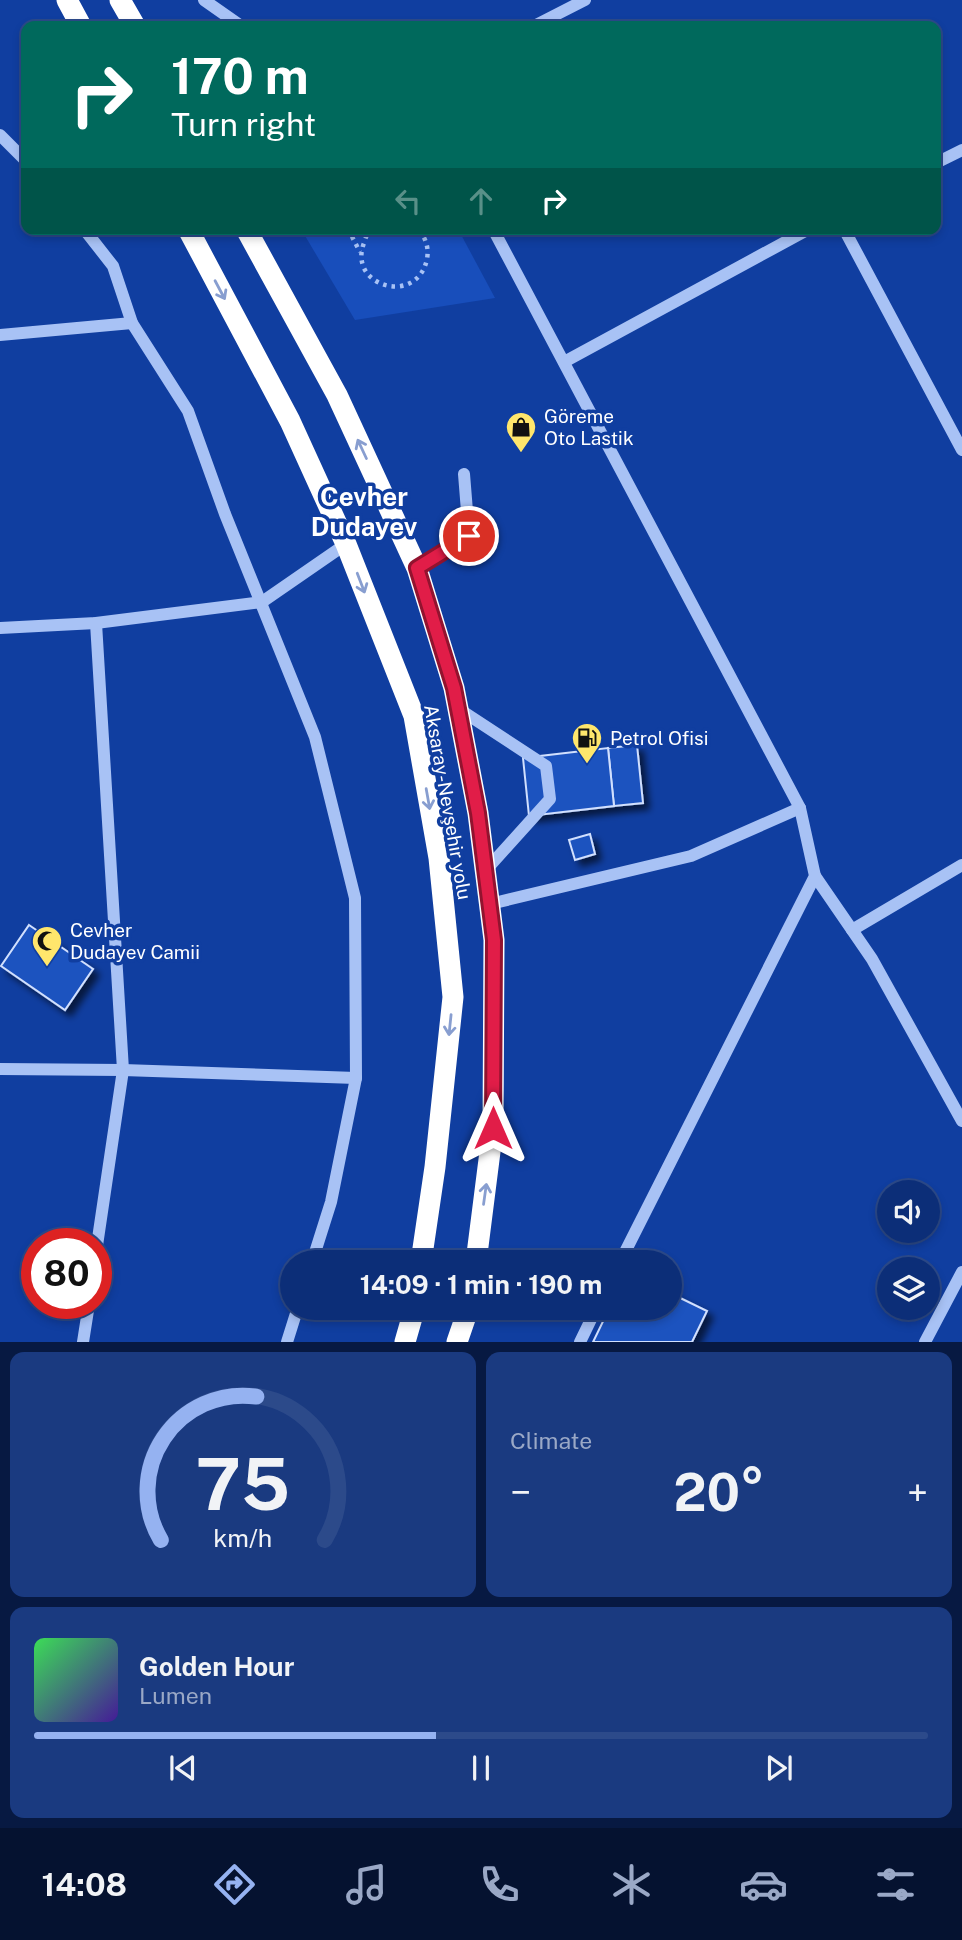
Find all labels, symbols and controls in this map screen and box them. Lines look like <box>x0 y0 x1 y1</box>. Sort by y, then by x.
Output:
text: 170 m <box>171 47 309 105</box>
icon: right <box>56 49 147 140</box>
text: Turn right <box>171 106 316 143</box>
icon: left <box>389 182 427 220</box>
icon: ahead <box>462 182 500 220</box>
icon: right <box>535 182 573 220</box>
one-way arrow <box>213 279 227 299</box>
place label: Göreme Oto Lastik <box>544 405 634 449</box>
shop icon: Göreme Oto Lastik <box>504 410 538 454</box>
one-way arrow <box>355 439 368 460</box>
district label: Cevher Dudayev <box>311 481 418 542</box>
pin <box>439 506 499 566</box>
icon: arrive <box>450 517 488 555</box>
one-way arrow <box>356 571 369 593</box>
street label: Aksaray-Nevşehir yolu <box>420 703 476 901</box>
fuel station icon: Petrol Ofisi <box>570 721 604 765</box>
place label: Petrol Ofisi <box>610 727 708 749</box>
one-way arrow <box>422 787 435 810</box>
place label: Cevher Dudayev Camii <box>70 919 200 963</box>
mosque icon: Cevher Dudayev Camii <box>30 924 64 968</box>
one-way arrow <box>444 1013 457 1035</box>
position arrow <box>456 1091 530 1165</box>
map controls <box>877 1180 940 1320</box>
button: sound <box>877 1180 940 1243</box>
one-way arrow <box>478 1183 491 1206</box>
speed limit sign: 80 <box>21 1228 112 1319</box>
button: layers <box>877 1257 940 1320</box>
text: 14:09 · 1 min · 190 m <box>360 1269 602 1300</box>
text: Climate <box>510 1427 592 1454</box>
text: 75 <box>196 1442 290 1527</box>
text: 20° <box>673 1462 765 1523</box>
text: − <box>510 1470 531 1515</box>
text: + <box>907 1470 928 1515</box>
text: km/h <box>214 1523 272 1553</box>
text: Golden Hour <box>139 1651 294 1682</box>
text: Lumen <box>139 1682 212 1709</box>
icon: previous <box>164 1749 202 1787</box>
icon: pause <box>462 1749 500 1787</box>
icon: next <box>760 1749 798 1787</box>
icon: directions <box>210 1860 259 1909</box>
icon: music <box>342 1860 391 1909</box>
icon: phone <box>475 1860 524 1909</box>
icon: climate <box>607 1860 656 1909</box>
icon: car <box>739 1860 788 1909</box>
icon: filters <box>871 1860 920 1909</box>
text: 14:08 <box>42 1866 127 1903</box>

